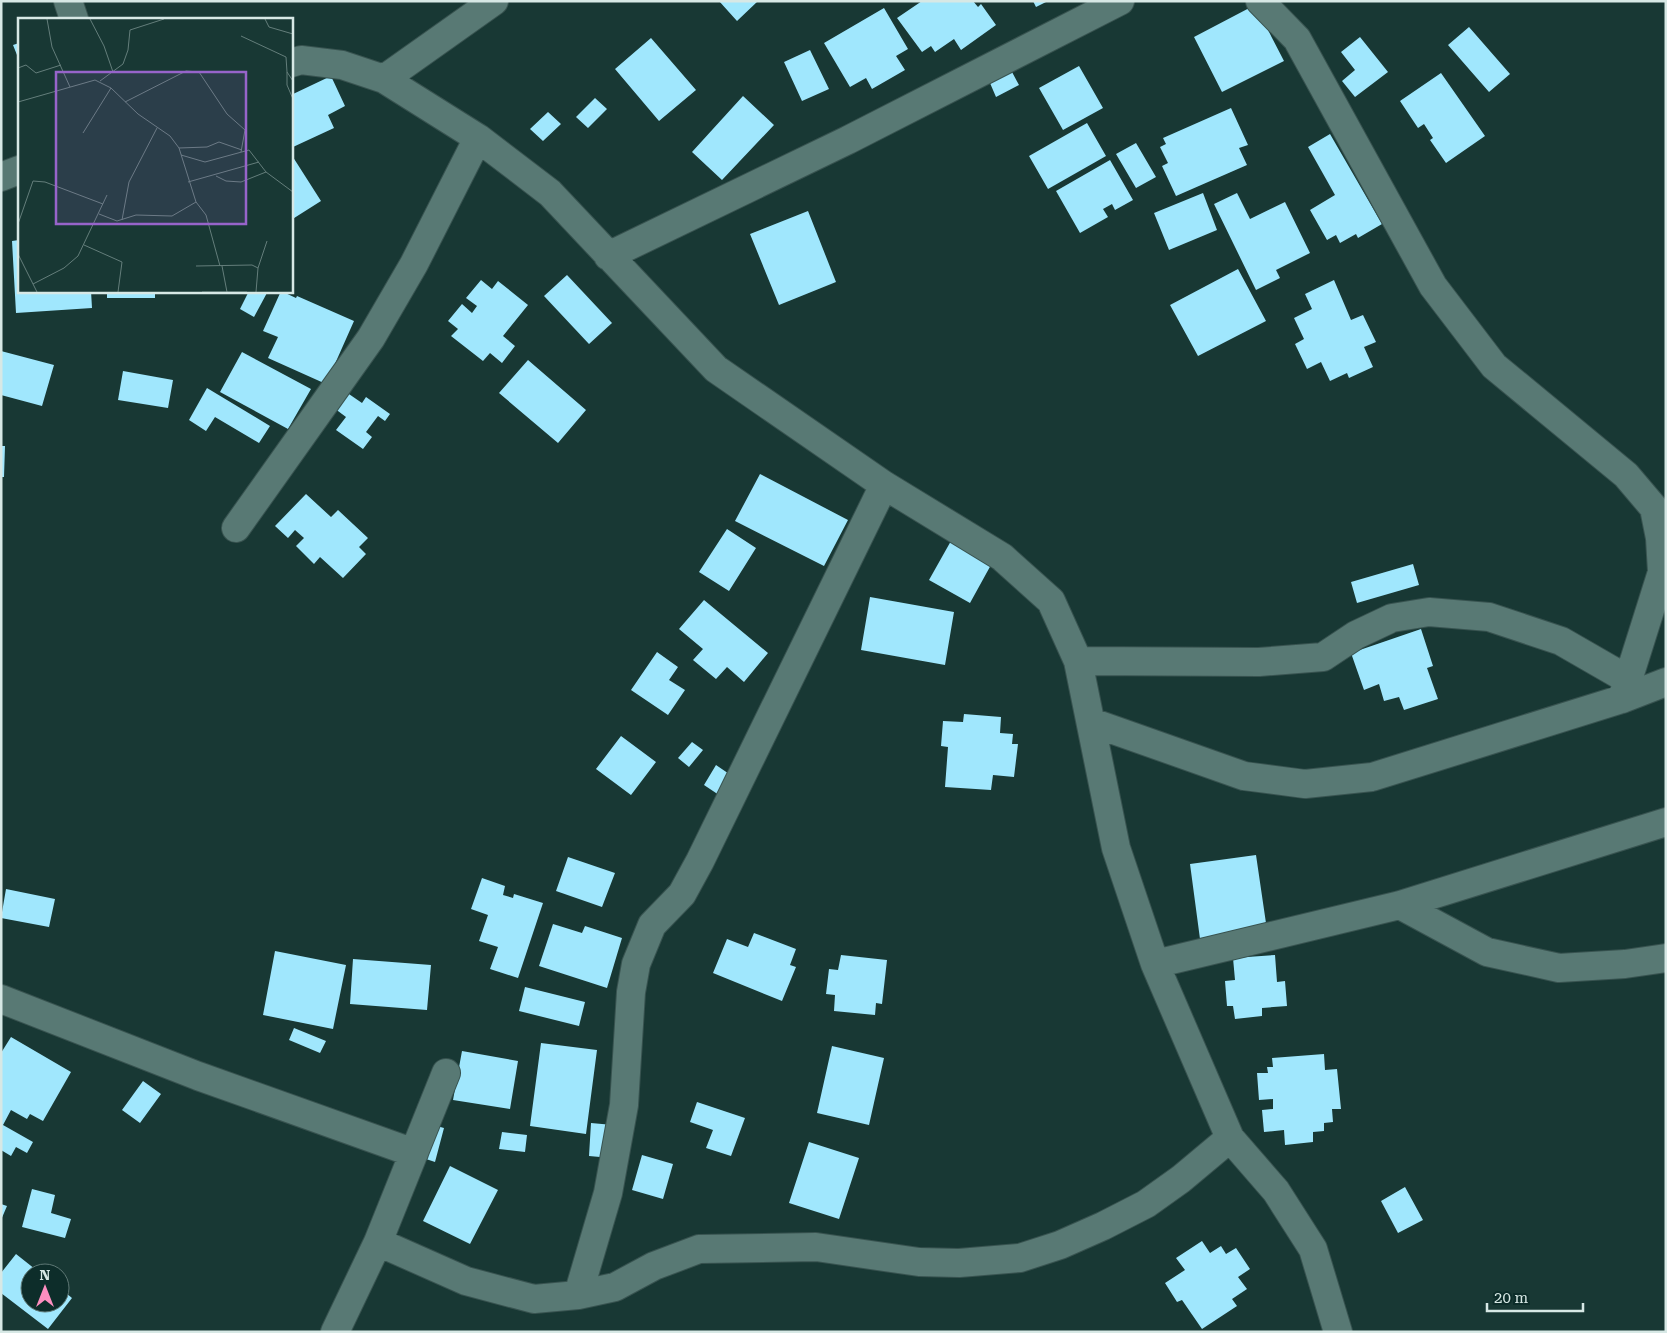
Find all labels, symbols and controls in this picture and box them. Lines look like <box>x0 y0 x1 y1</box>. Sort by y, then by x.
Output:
inset map <box>18 18 292 292</box>
north arrow <box>20 1263 70 1313</box>
text: N <box>40 1267 51 1283</box>
scale bar <box>1487 1280 1583 1312</box>
text: 20 m <box>1494 1289 1529 1307</box>

